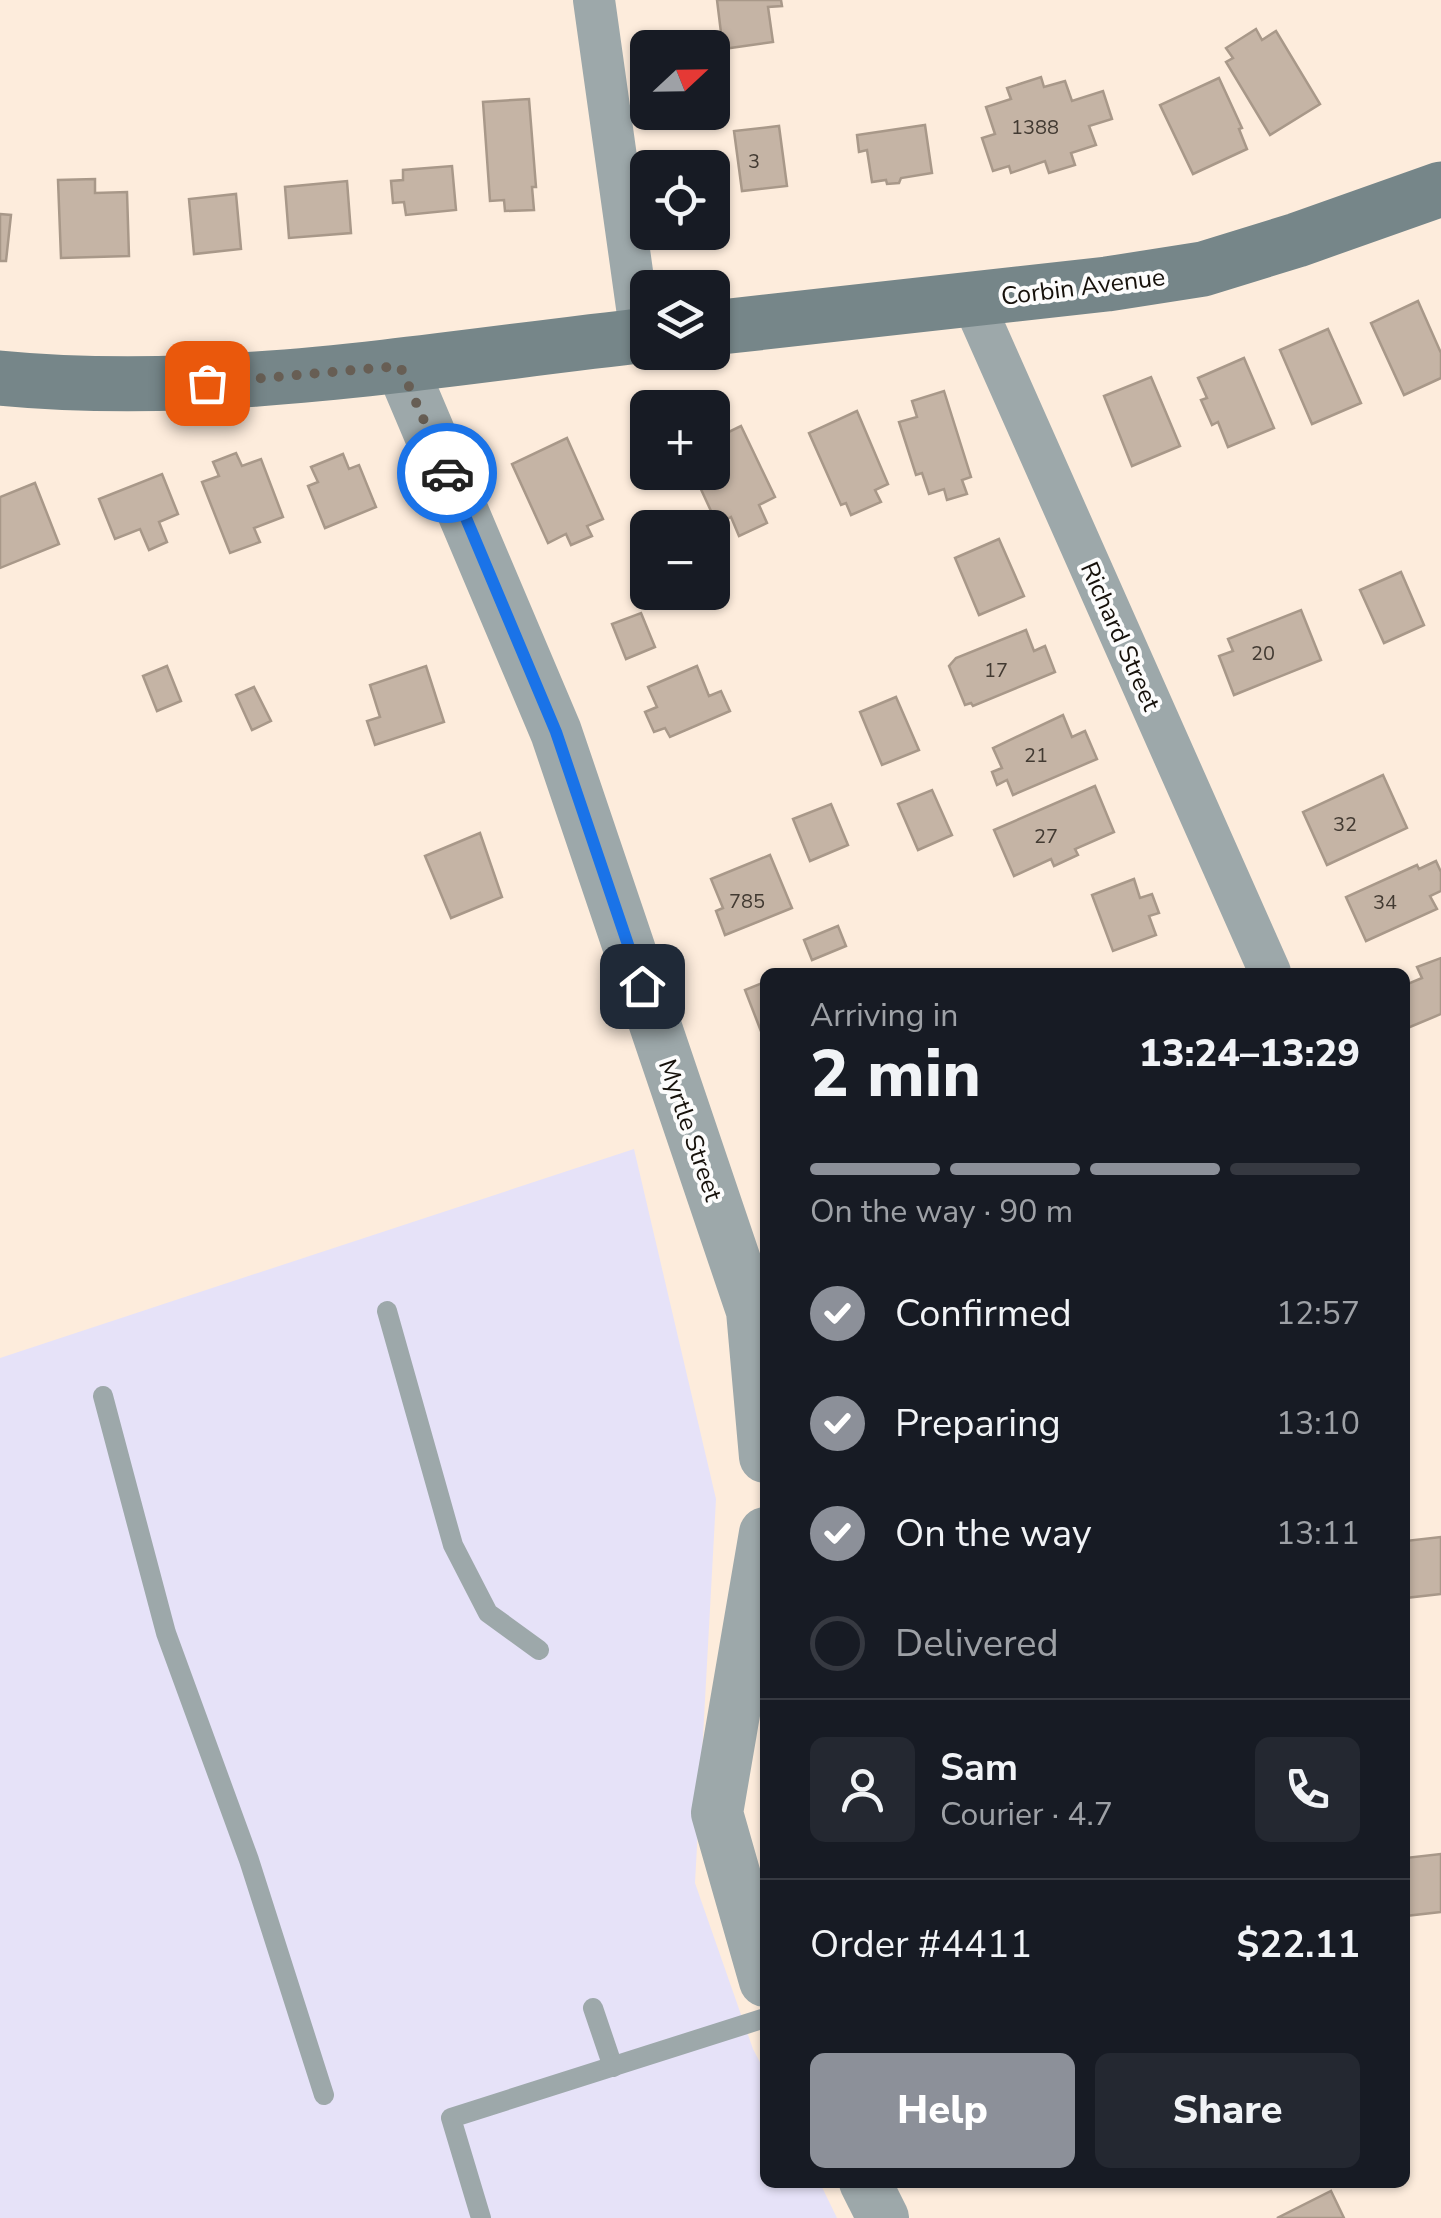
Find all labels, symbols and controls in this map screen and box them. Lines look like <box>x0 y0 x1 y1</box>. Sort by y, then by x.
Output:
north arrow <box>630 30 730 130</box>
map controls <box>630 30 730 610</box>
house number: 1388 <box>1011 114 1059 141</box>
house number: 3 <box>748 148 760 175</box>
button: locate <box>630 150 730 250</box>
street label: Corbin Avenue <box>999 260 1167 314</box>
button: layers <box>630 270 730 370</box>
pin <box>165 341 250 426</box>
icon: bag <box>180 356 235 411</box>
button: + <box>630 390 730 490</box>
courier <box>397 423 497 523</box>
icon: car <box>420 446 475 501</box>
button: − <box>630 510 730 610</box>
street label: Richard Street <box>1072 557 1168 716</box>
house number: 20 <box>1251 640 1275 667</box>
house number: 17 <box>984 657 1008 684</box>
house number: 21 <box>1024 742 1048 769</box>
house number: 32 <box>1333 811 1357 838</box>
house number: 27 <box>1034 823 1058 850</box>
house number: 785 <box>729 888 765 915</box>
house number: 34 <box>1373 889 1397 916</box>
pin <box>600 944 685 1029</box>
icon: home <box>615 959 670 1014</box>
text: Arriving in <box>810 994 958 1037</box>
text: 13:24–13:29 <box>1139 1028 1360 1079</box>
text: 2 min <box>810 1030 981 1119</box>
street label: Myrtle Street <box>650 1055 730 1206</box>
text: On the way · 90 m <box>810 1190 1073 1233</box>
icon: check <box>810 1286 865 1341</box>
text: Confirmed <box>895 1288 1072 1339</box>
text: 12:57 <box>1276 1292 1360 1335</box>
icon: check <box>810 1396 865 1451</box>
text: Preparing <box>895 1398 1061 1449</box>
text: 13:10 <box>1276 1402 1360 1445</box>
icon: check <box>810 1506 865 1561</box>
text: On the way <box>895 1508 1091 1559</box>
text: 13:11 <box>1276 1512 1360 1555</box>
text: Delivered <box>895 1618 1059 1669</box>
button: person <box>810 1737 915 1842</box>
button: phone <box>1255 1737 1360 1842</box>
text: Sam <box>940 1742 1018 1793</box>
text: Courier · 4.7 <box>940 1793 1113 1836</box>
text: Order #4411 <box>810 1919 1032 1970</box>
text: $22.11 <box>1237 1919 1360 1970</box>
button: Help <box>810 2053 1075 2168</box>
button: Share <box>1095 2053 1360 2168</box>

